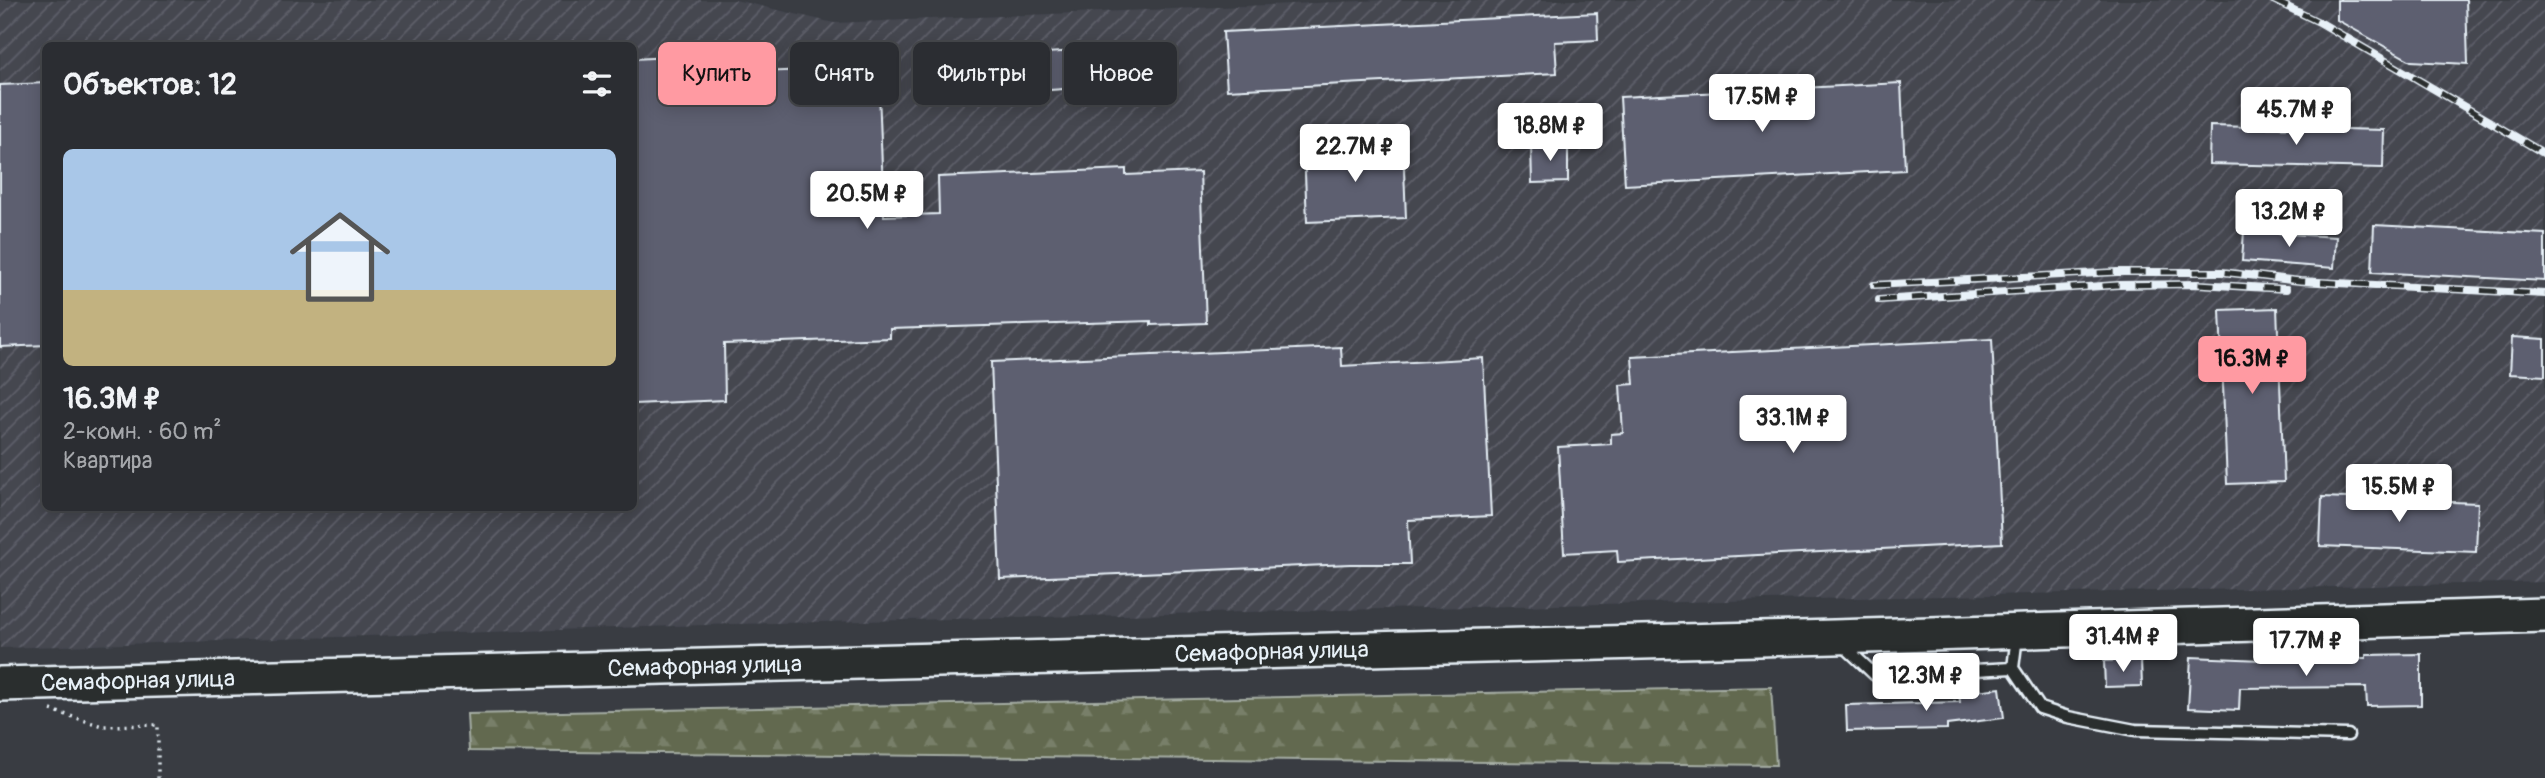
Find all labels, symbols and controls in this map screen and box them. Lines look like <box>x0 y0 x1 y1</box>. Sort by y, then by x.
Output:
chip: Купить <box>658 42 776 105</box>
chip: Снять <box>790 42 899 105</box>
chip: Фильтры <box>913 42 1050 105</box>
chip: Новое <box>1064 42 1177 105</box>
icon: filters <box>578 65 616 103</box>
text: Объектов: 12 <box>63 66 237 103</box>
pin: 17.5M ₽ <box>1697 74 1827 134</box>
text: 17.5M ₽ <box>1725 82 1799 111</box>
pin: 45.7M ₽ <box>2231 88 2361 147</box>
text: 45.7M ₽ <box>2257 95 2335 124</box>
pin: 18.8M ₽ <box>1485 104 1615 163</box>
text: 18.8M ₽ <box>1514 111 1586 140</box>
pin: 22.7M ₽ <box>1290 124 1420 184</box>
text: 22.7M ₽ <box>1316 132 1394 161</box>
pin: 20.5M ₽ <box>802 172 932 231</box>
text: 20.5M ₽ <box>826 179 908 208</box>
pin: 13.2M ₽ <box>2224 190 2354 249</box>
icon: home <box>277 194 403 320</box>
text: 13.2M ₽ <box>2251 197 2327 226</box>
pin: 16.3M ₽ <box>2187 336 2317 396</box>
text: 16.3M ₽ <box>2214 344 2290 373</box>
text: 16.3M ₽ <box>63 380 162 417</box>
pin: 33.1M ₽ <box>1728 396 1858 455</box>
text: 33.1M ₽ <box>1755 403 1831 432</box>
text: 2-комн. · 60 m² <box>63 417 221 446</box>
text: Квартира <box>63 446 152 475</box>
pin: 15.5M ₽ <box>2334 464 2464 524</box>
text: 15.5M ₽ <box>2362 472 2436 501</box>
pin: 31.4M ₽ <box>2058 614 2188 674</box>
pin: 17.7M ₽ <box>2241 618 2371 678</box>
text: 31.4M ₽ <box>2085 622 2161 651</box>
text: 17.7M ₽ <box>2269 626 2343 655</box>
street label: Семафорная улица <box>1174 634 1369 668</box>
street label: Семафорная улица <box>607 649 802 683</box>
pin: 12.3M ₽ <box>1861 654 1991 713</box>
text: 12.3M ₽ <box>1888 661 1964 690</box>
street label: Семафорная улица <box>40 663 235 697</box>

